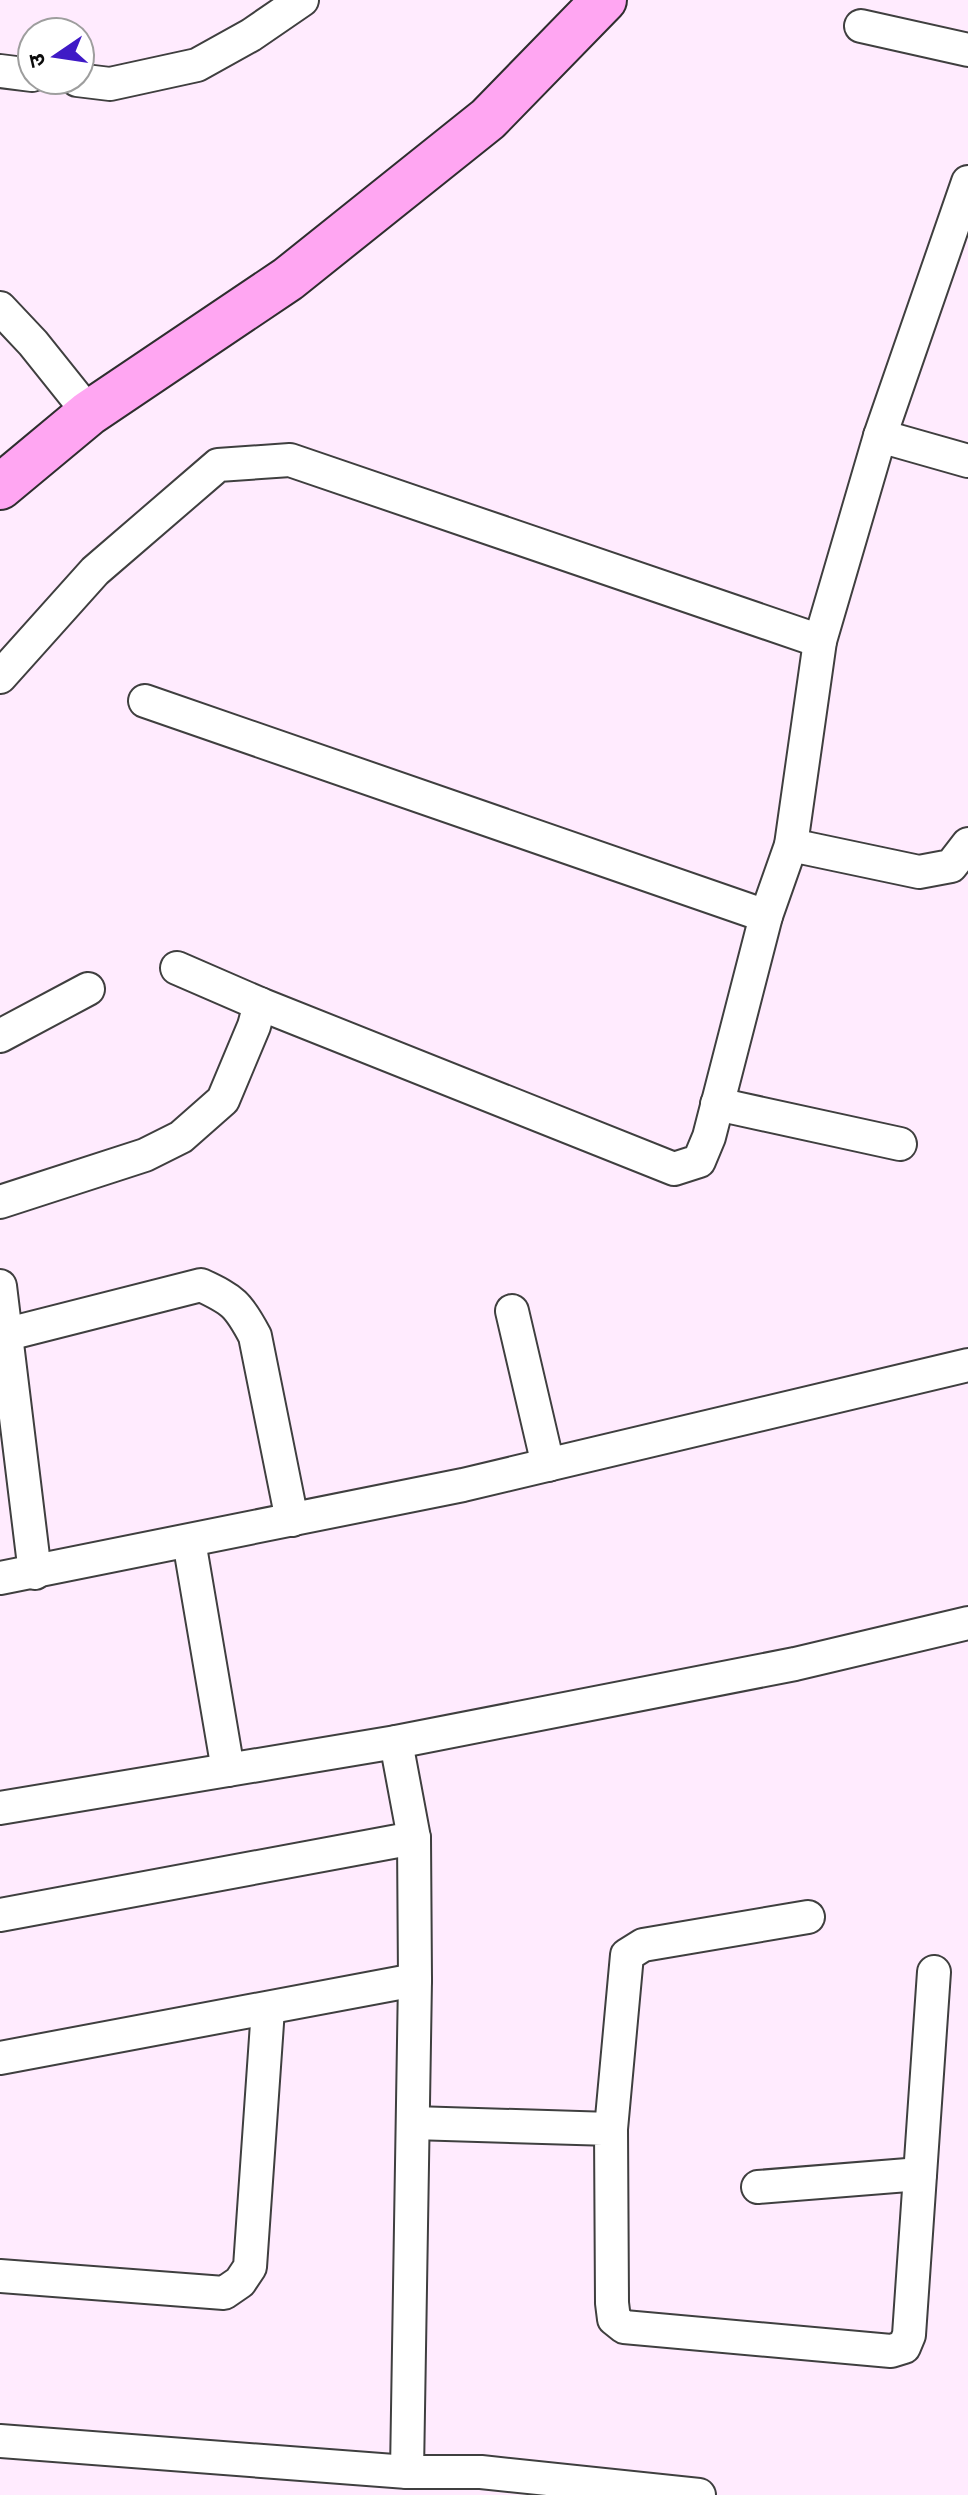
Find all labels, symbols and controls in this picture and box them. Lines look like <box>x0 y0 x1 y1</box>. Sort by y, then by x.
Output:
north arrow <box>16 16 96 96</box>
text: उ <box>20 50 53 70</box>

